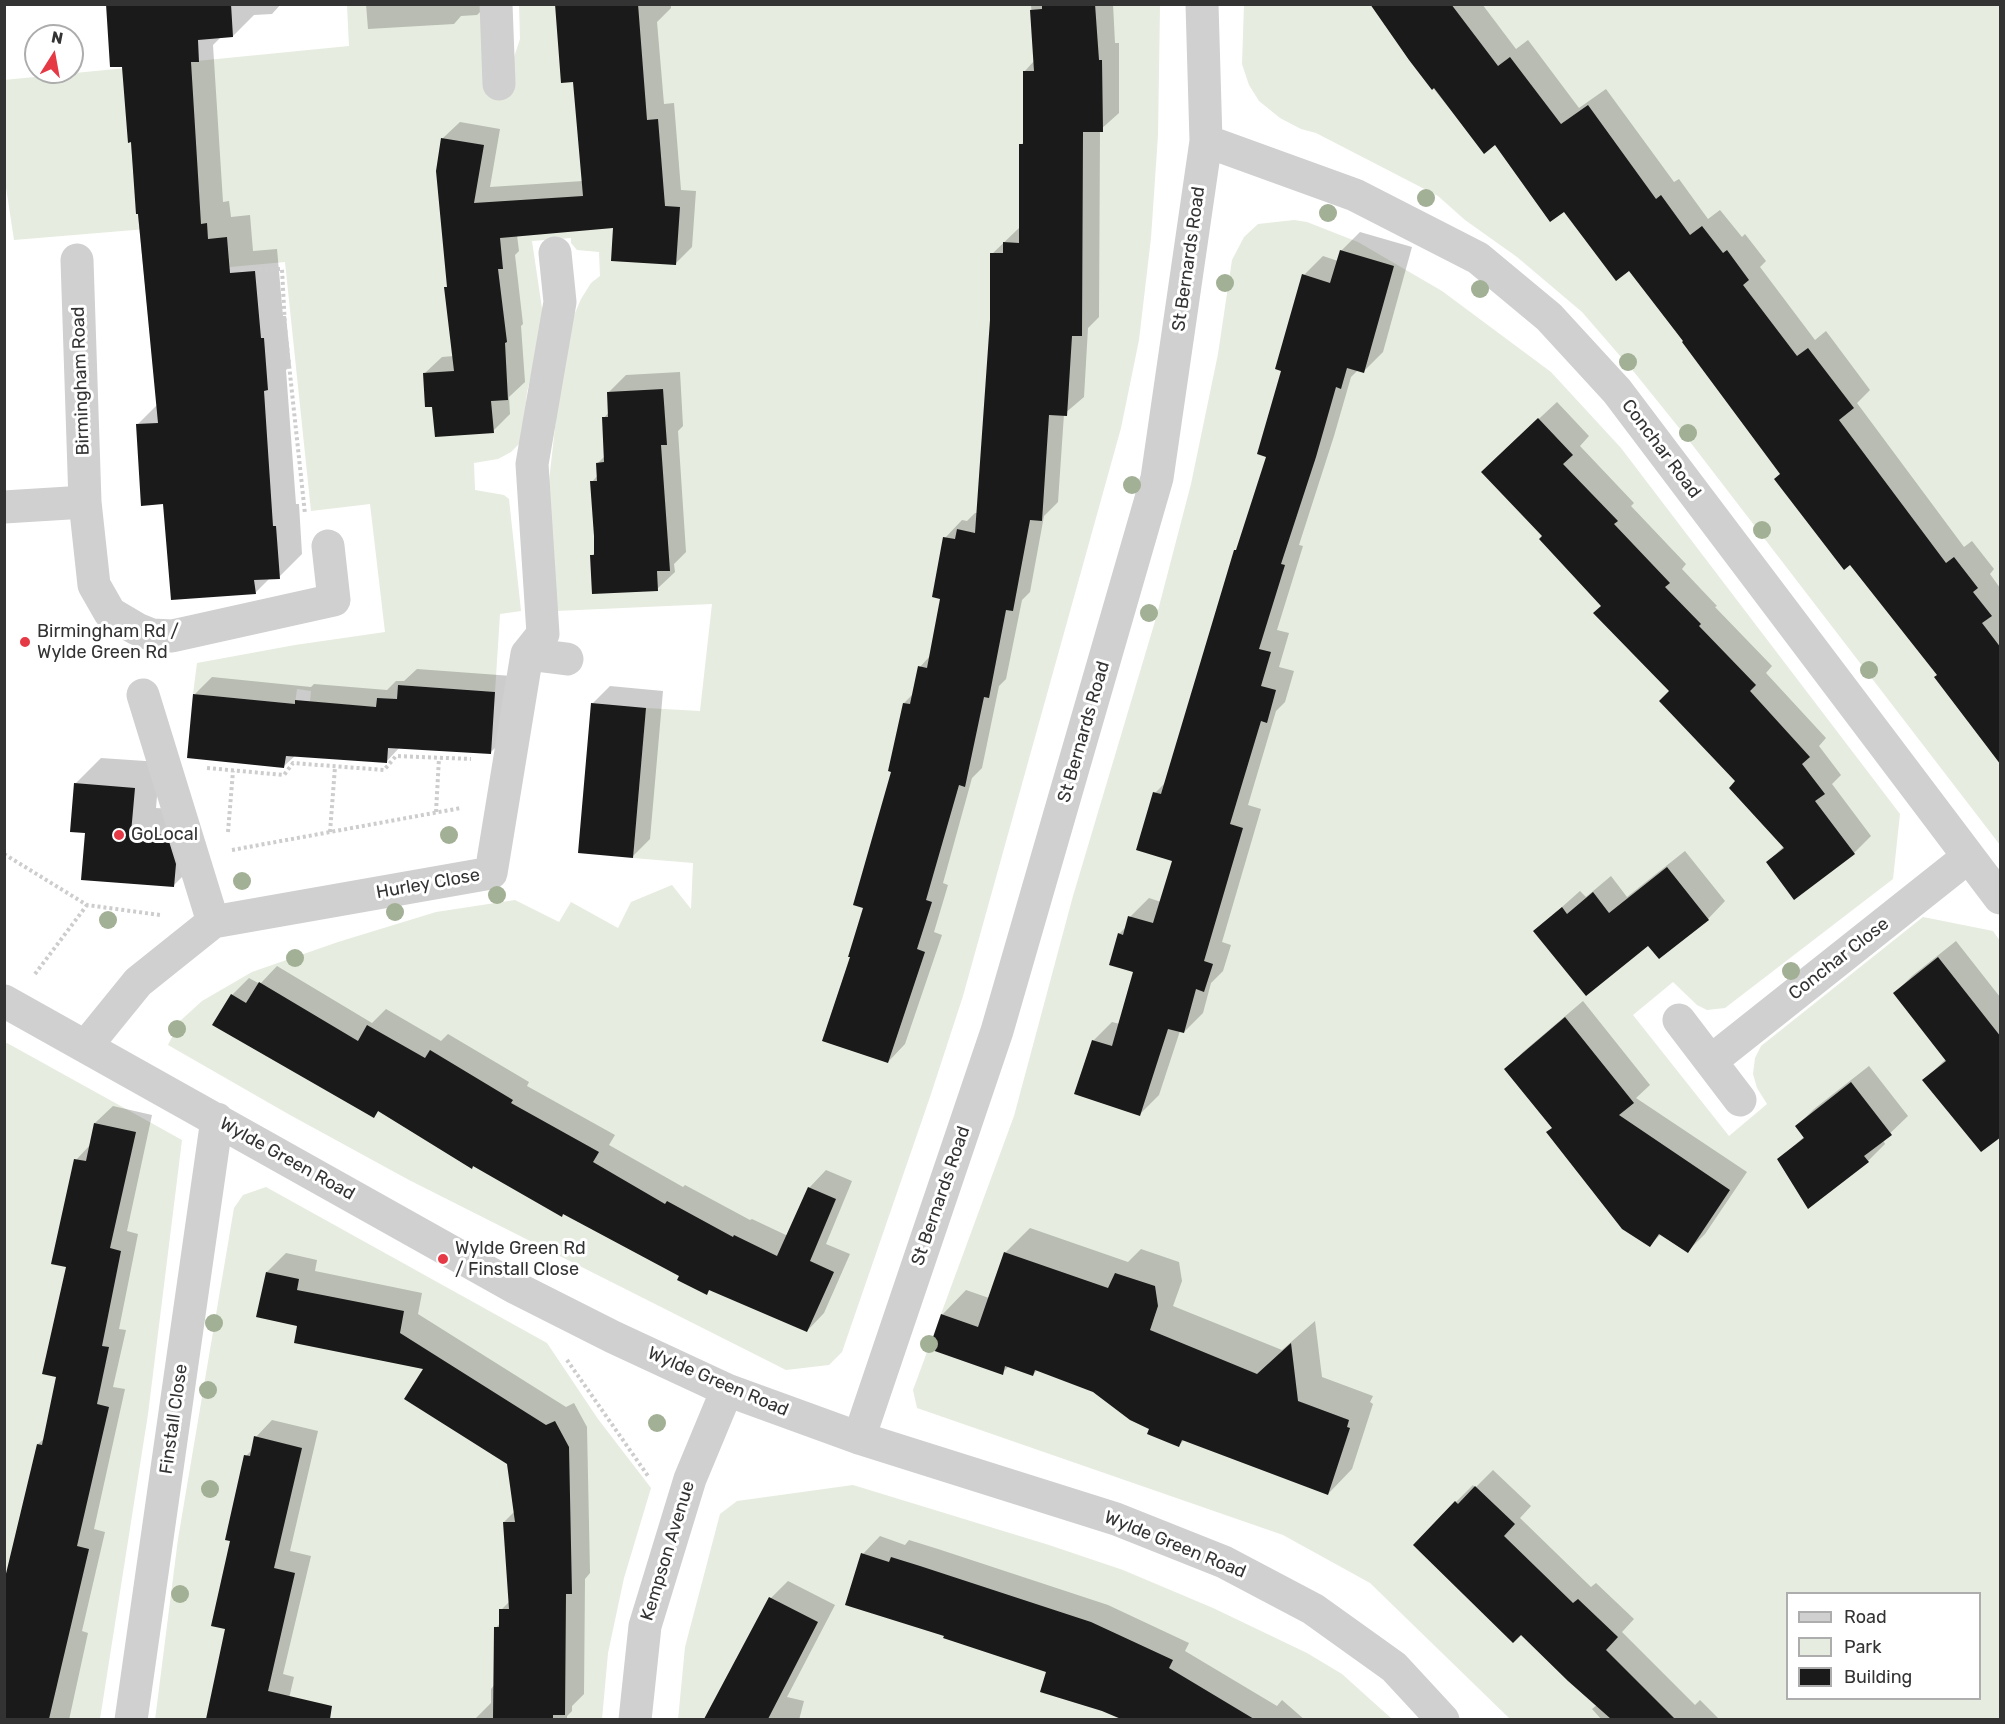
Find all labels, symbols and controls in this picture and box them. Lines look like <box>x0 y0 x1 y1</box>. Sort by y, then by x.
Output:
north arrow <box>24 24 84 84</box>
text: N <box>50 27 65 48</box>
street label: St Bernards Road <box>1168 185 1210 333</box>
street label: Birmingham Road <box>68 306 94 456</box>
street label: Conchar Road <box>1617 395 1705 503</box>
place label: Birmingham Rd / Wylde Green Rd <box>37 621 179 664</box>
marker: Birmingham Rd / Wylde Green Rd <box>18 635 32 649</box>
street label: St Bernards Road <box>1053 659 1115 805</box>
place label: GoLocal <box>131 824 198 846</box>
marker: GoLocal <box>112 828 126 842</box>
street label: Hurley Close <box>374 864 482 904</box>
street label: Conchar Close <box>1785 913 1893 1005</box>
street label: Wylde Green Road <box>216 1113 358 1205</box>
street label: St Bernards Road <box>907 1123 975 1269</box>
place label: Wylde Green Rd / Finstall Close <box>455 1238 586 1280</box>
marker: Wylde Green Rd / Finstall Close <box>436 1252 450 1266</box>
street label: Wylde Green Road <box>644 1343 792 1421</box>
street label: Finstall Close <box>156 1363 192 1475</box>
street label: Kempson Avenue <box>636 1479 700 1623</box>
street label: Wylde Green Road <box>1101 1507 1249 1583</box>
legend <box>1786 1592 1981 1700</box>
text: Road <box>1844 1606 1887 1628</box>
text: Park <box>1844 1636 1881 1658</box>
text: Building <box>1844 1666 1912 1688</box>

